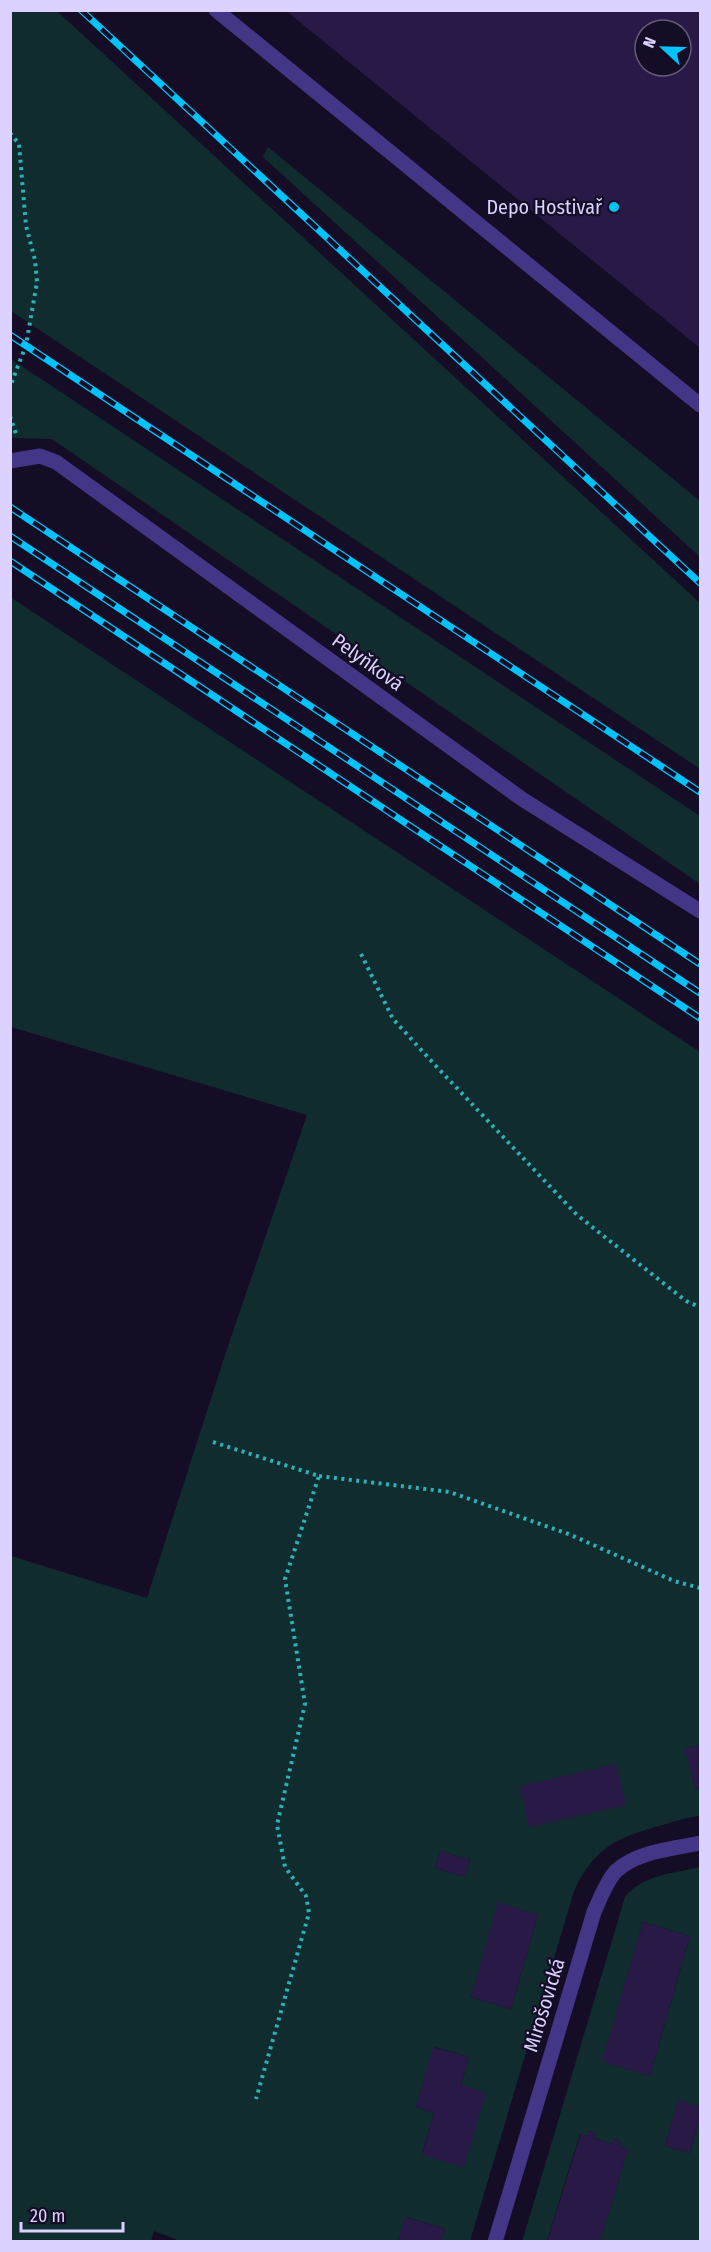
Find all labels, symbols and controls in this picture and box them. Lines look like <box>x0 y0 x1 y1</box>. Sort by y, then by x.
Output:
north arrow <box>633 18 693 78</box>
text: N <box>639 35 660 51</box>
place label: Depo Hostivař <box>486 195 603 219</box>
marker: Depo Hostivař <box>607 200 621 214</box>
street label: Pelyňková <box>328 628 408 696</box>
street label: Mirošovická <box>518 1955 570 2055</box>
scale bar <box>21 2195 123 2233</box>
text: 20 m <box>30 2205 65 2227</box>

